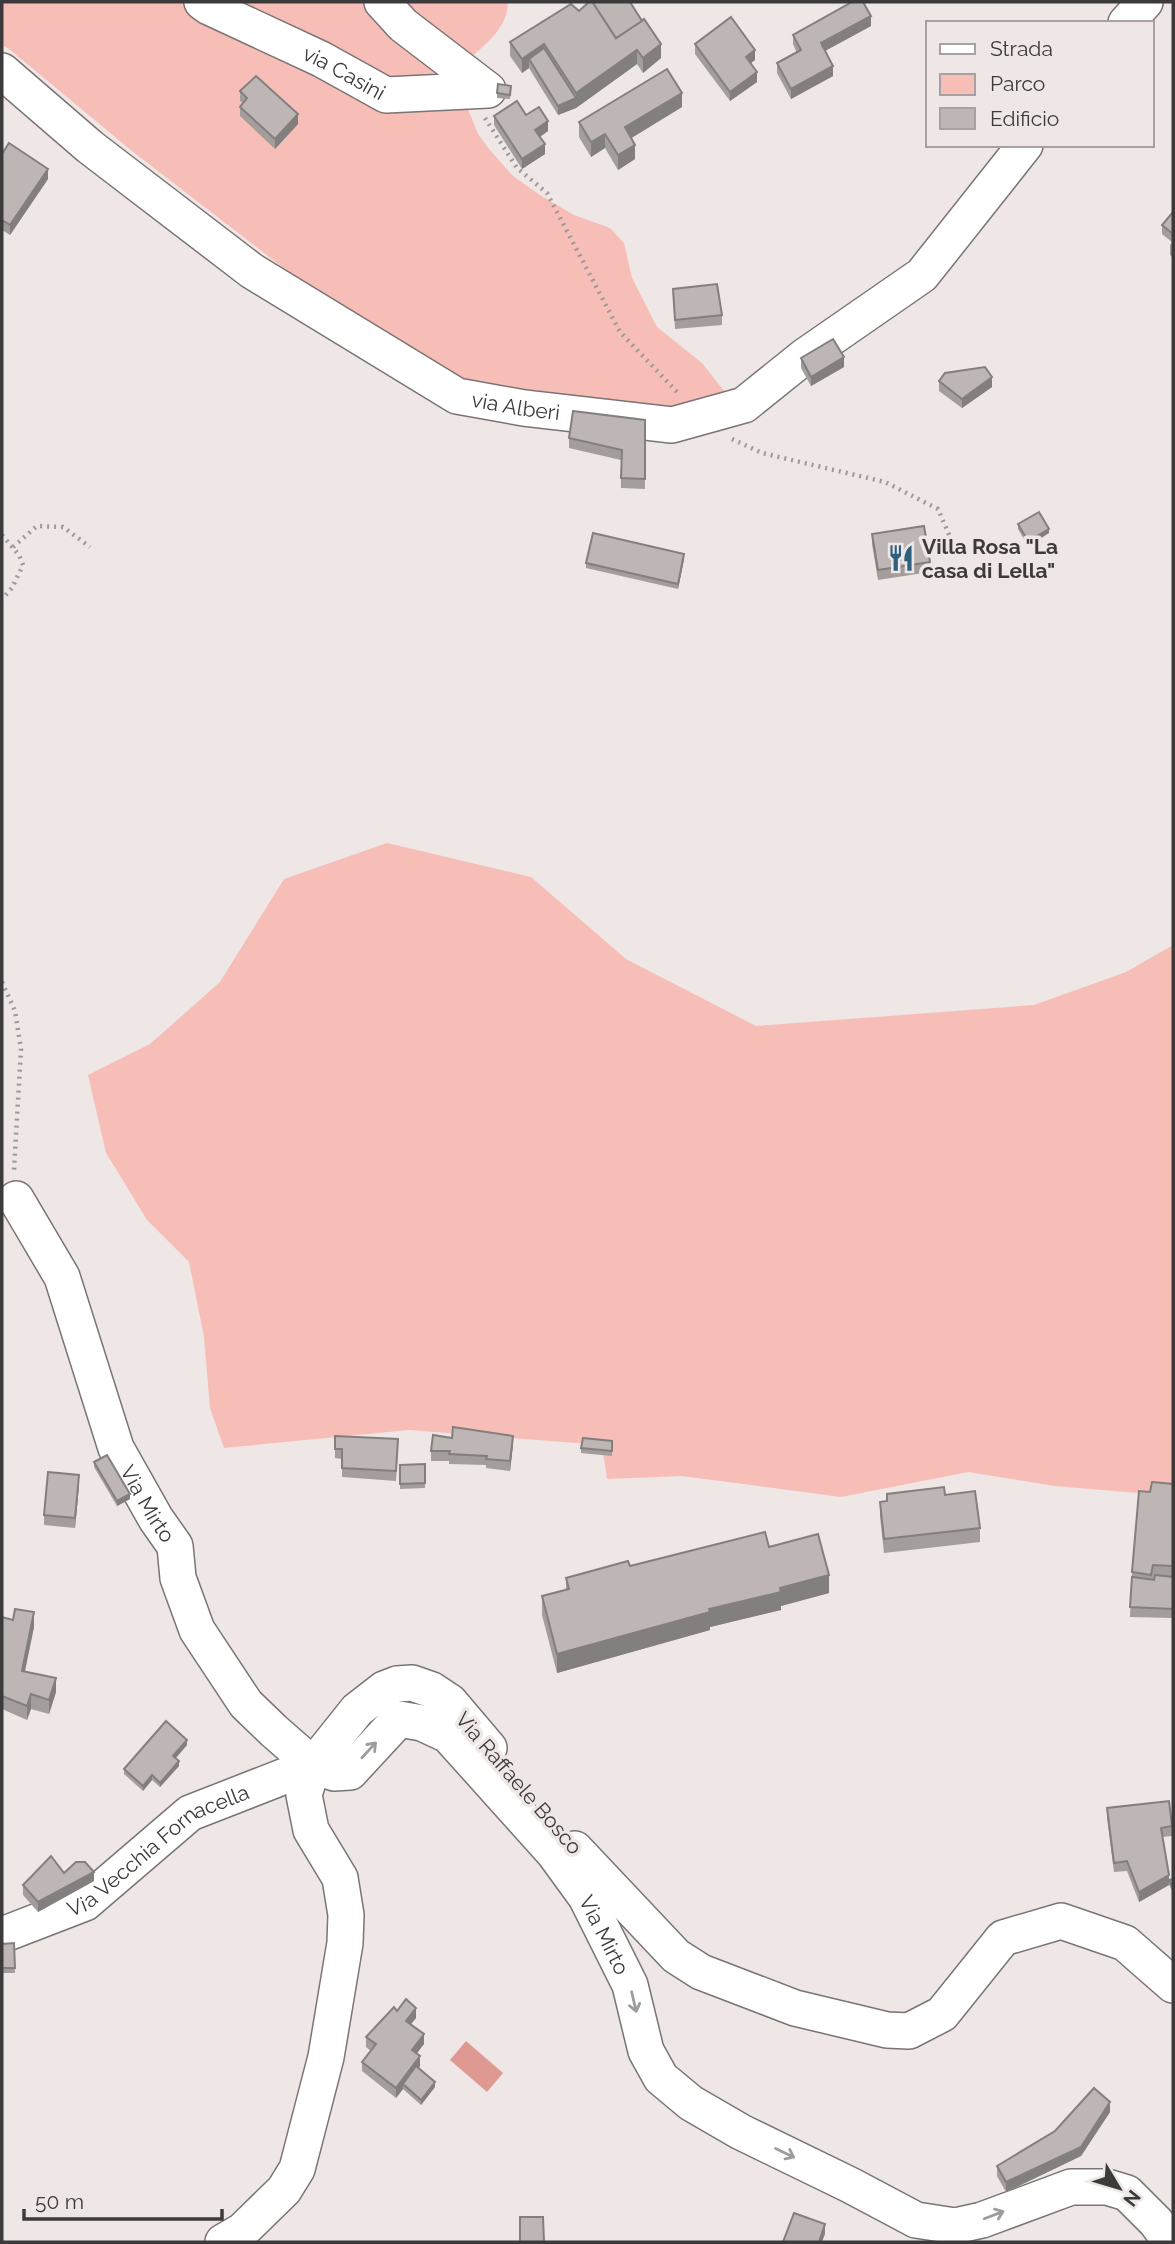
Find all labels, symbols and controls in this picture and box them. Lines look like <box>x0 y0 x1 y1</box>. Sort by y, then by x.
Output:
legend <box>926 21 1154 147</box>
text: Strada <box>990 36 1053 61</box>
street label: via Casini <box>299 40 390 105</box>
text: Parco <box>990 71 1045 96</box>
text: Edificio <box>990 106 1059 131</box>
street label: via Alberi <box>470 386 561 425</box>
place label: Villa Rosa "La casa di Lella" <box>922 534 1058 583</box>
restaurant icon: Villa Rosa "La casa di Lella" <box>886 543 916 573</box>
street label: Via Mirto <box>116 1461 181 1547</box>
street label: Via Raffaele Bosco <box>450 1707 588 1859</box>
one-way arrow <box>361 1742 378 1759</box>
street label: Via Vecchia Fornacella <box>63 1779 252 1921</box>
street label: Via Mirto <box>575 1891 635 1978</box>
one-way arrow <box>628 1990 641 2013</box>
one-way arrow <box>774 2147 795 2161</box>
north arrow <box>1084 2153 1154 2223</box>
scale bar <box>24 2178 222 2222</box>
text: N <box>1119 2186 1146 2211</box>
text: 50 m <box>35 2189 84 2214</box>
one-way arrow <box>983 2208 1005 2221</box>

